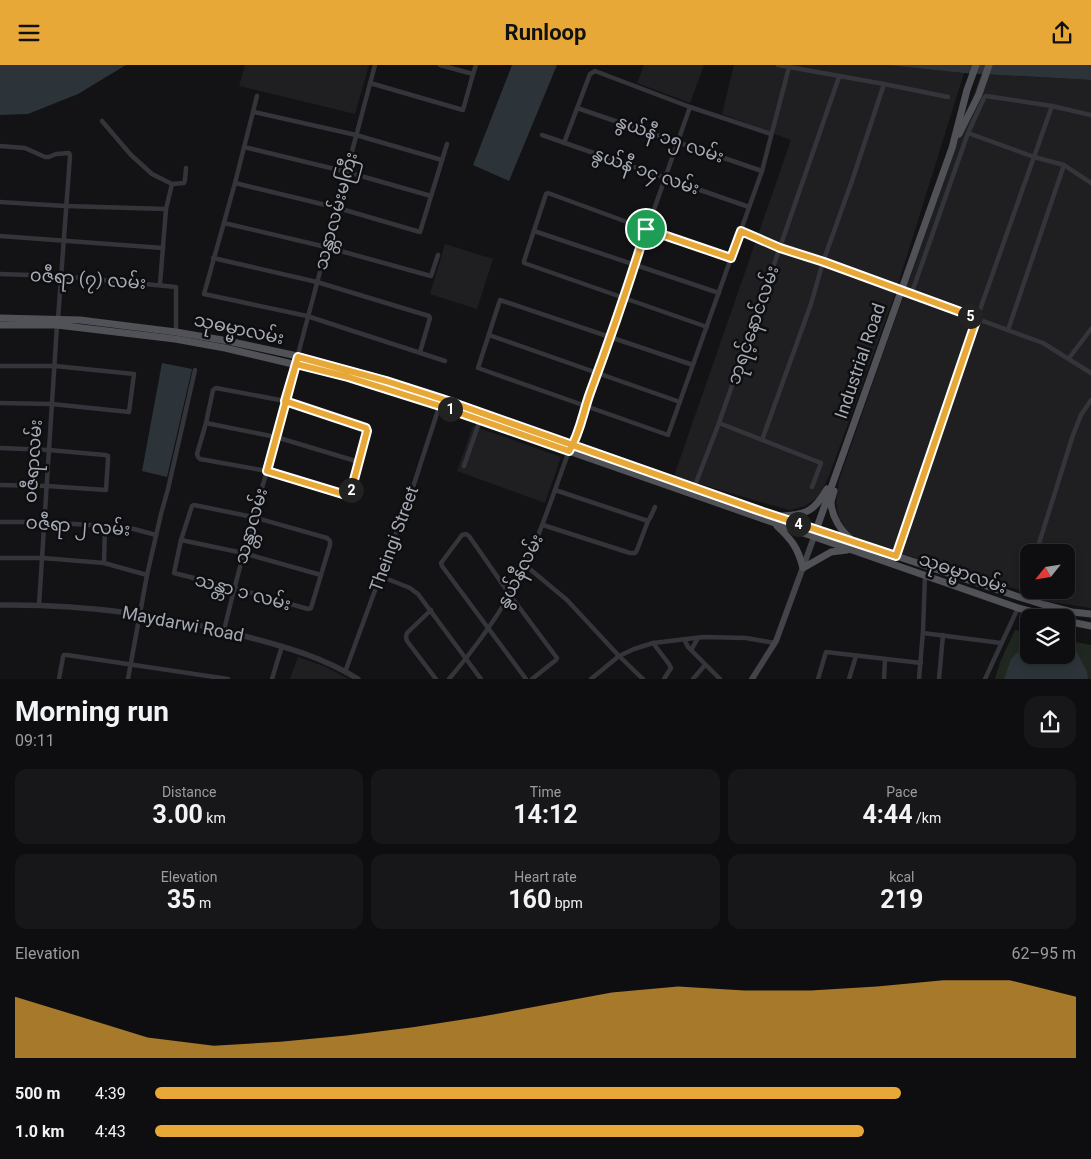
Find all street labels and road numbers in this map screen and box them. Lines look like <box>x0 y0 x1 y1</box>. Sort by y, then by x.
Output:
street label: နွယ်နီ ၁၅ လမ်း <box>612 107 728 172</box>
street label: နွယ်နီ ၁၄ လမ်း <box>588 140 703 203</box>
street label: သန္တာလမ်းမကြီး <box>307 149 366 273</box>
street label: ၀ဇီရာ (၇) လမ်း <box>29 261 147 298</box>
street label: ဘုရင့်နောင်လမ်း <box>720 262 787 389</box>
street label: Industrial Road <box>830 300 889 421</box>
street label: သုဓမ္မာလမ်း <box>191 307 286 354</box>
street label: ဝဇီရာလမ်း <box>16 418 51 504</box>
street label: Theingi Street <box>365 483 422 595</box>
street label: သန္တာလမ်း <box>228 485 276 568</box>
street label: ဝဇီရာ ၂ လမ်း <box>25 508 131 545</box>
street label: နွယ်နီလမ်း <box>489 529 552 614</box>
street label: သုဓမ္မာလမ်း <box>915 546 1010 602</box>
street label: သန္တာ ၁ လမ်း <box>191 567 294 619</box>
street label: Maydarwi Road <box>120 601 246 646</box>

